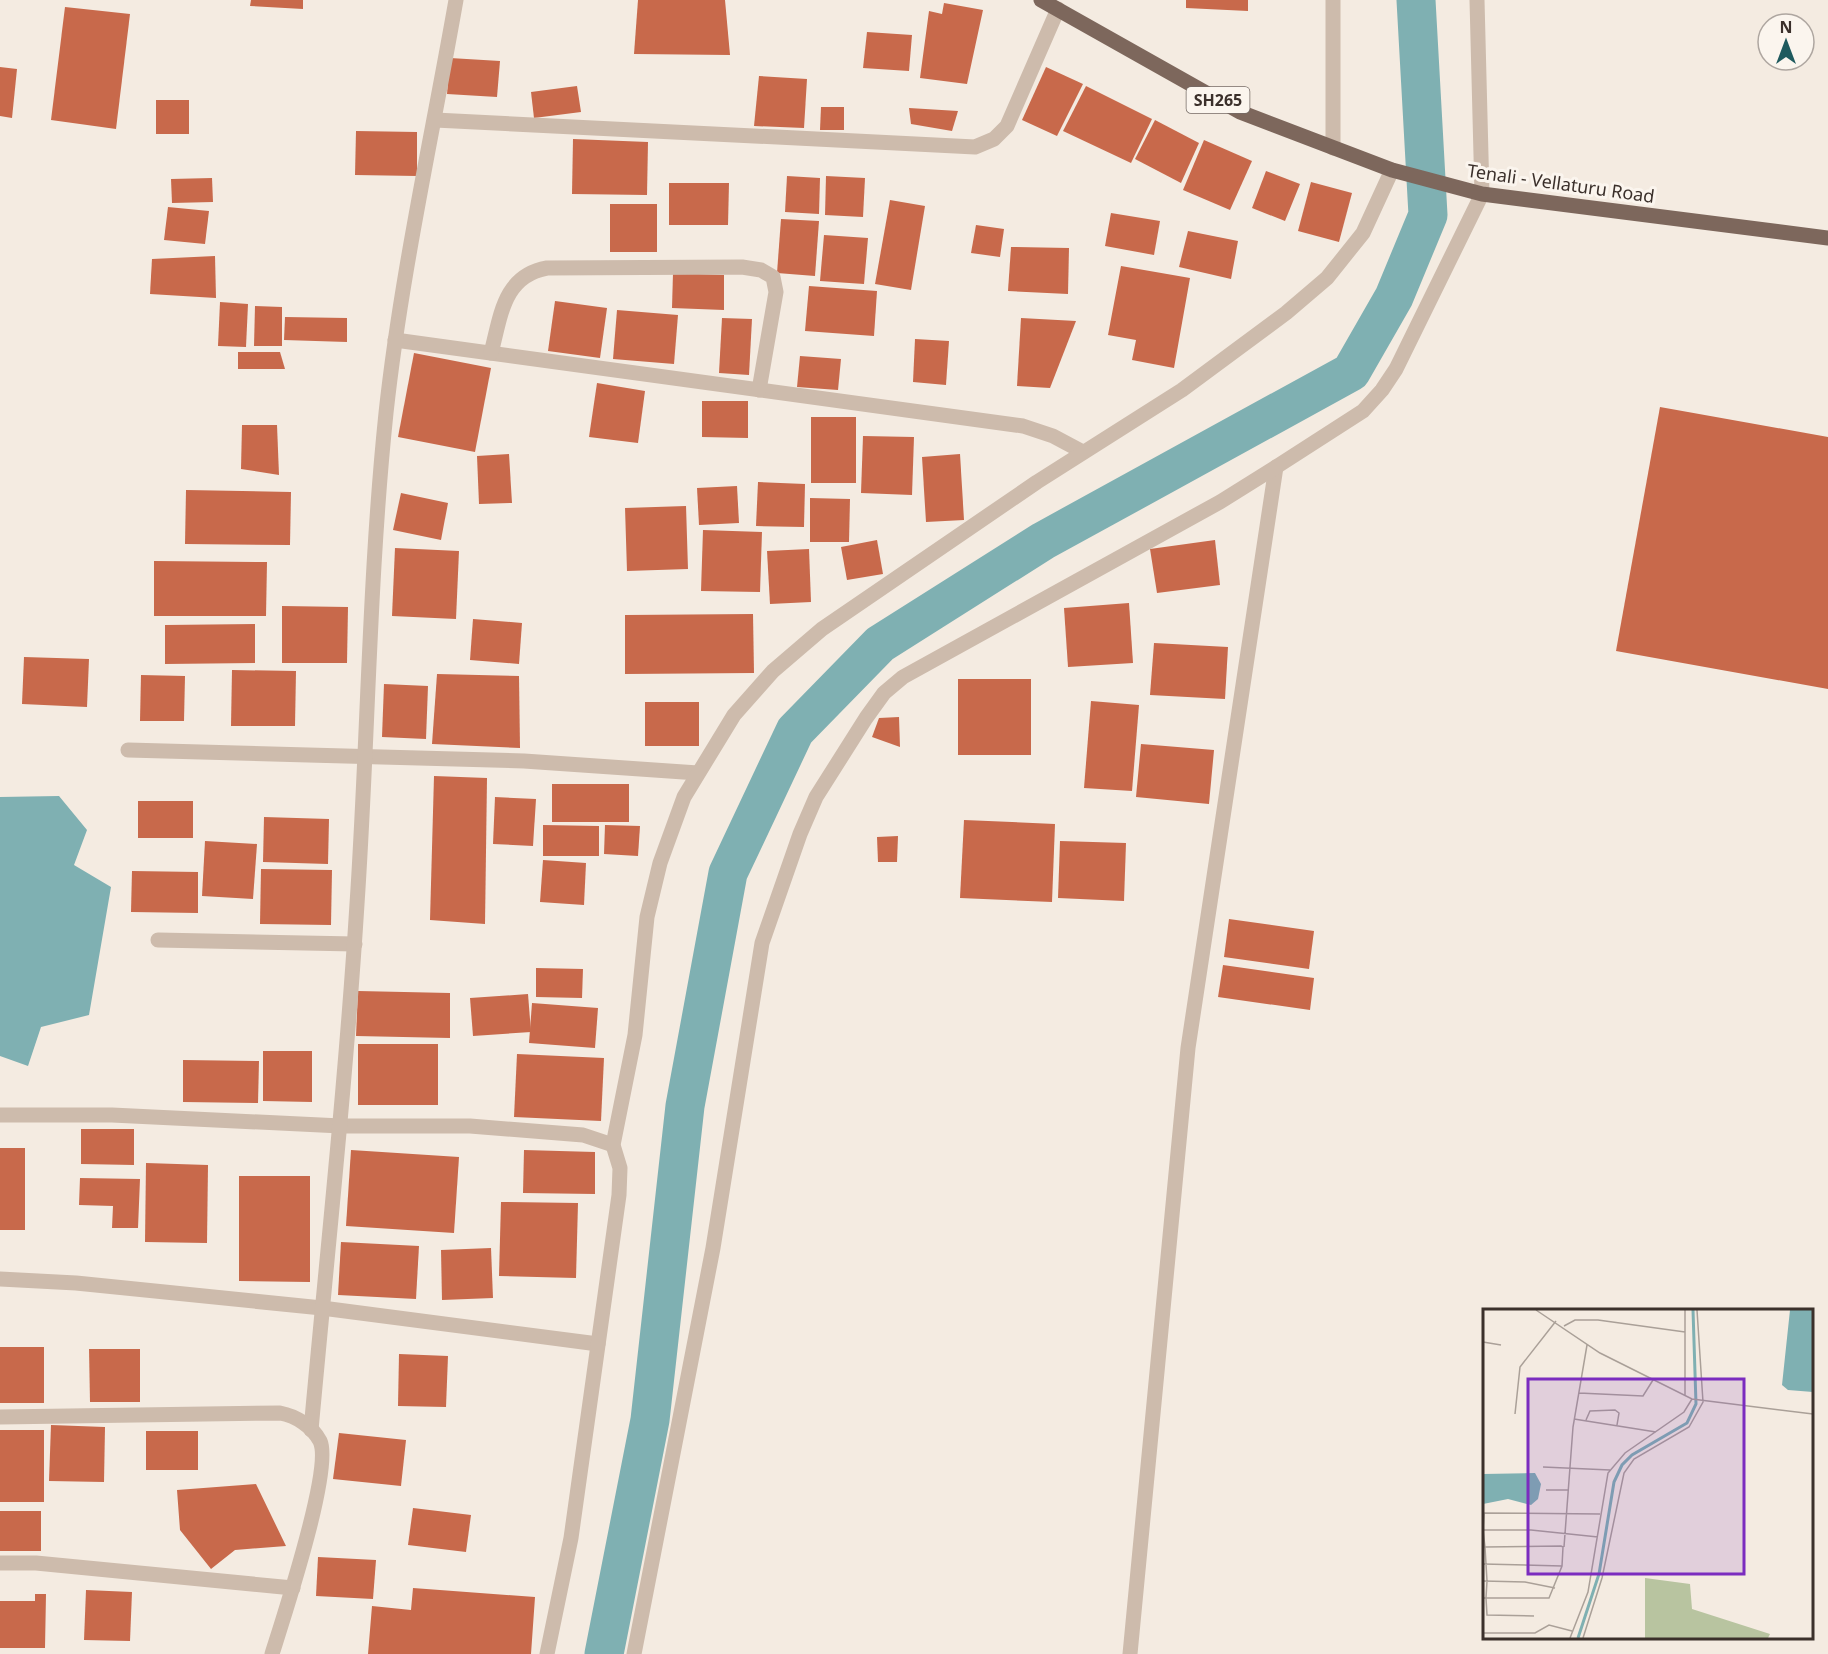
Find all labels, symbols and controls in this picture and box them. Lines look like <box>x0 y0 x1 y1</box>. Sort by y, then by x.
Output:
north arrow <box>1756 12 1816 72</box>
text: N <box>1779 16 1793 38</box>
road number: SH265 <box>1186 87 1250 113</box>
street label: Tenali - Vellaturu Road <box>1466 158 1656 208</box>
inset map <box>1483 1309 1813 1639</box>

